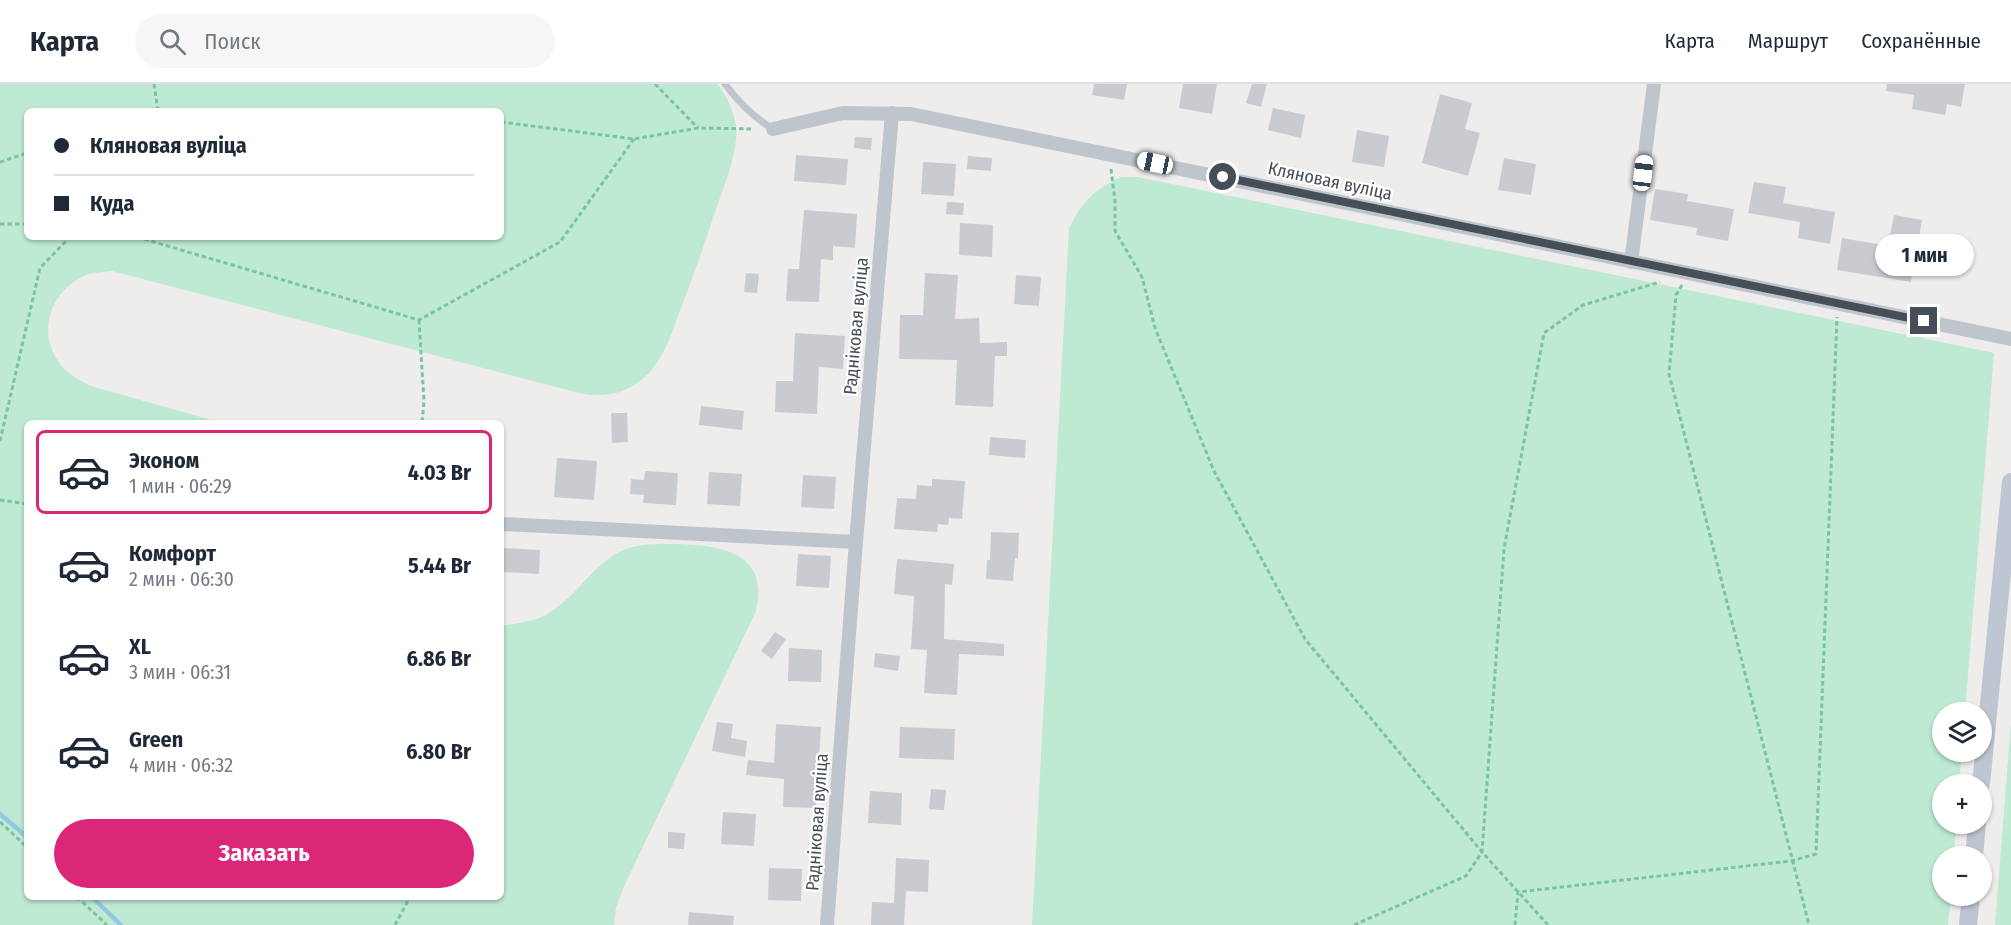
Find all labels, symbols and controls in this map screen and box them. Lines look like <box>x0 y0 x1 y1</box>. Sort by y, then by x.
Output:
search box <box>135 14 555 68</box>
text: Карта <box>30 25 99 58</box>
icon: search <box>156 25 189 58</box>
text: Поиск <box>204 28 261 55</box>
text: Карта <box>1665 28 1715 54</box>
text: Маршрут <box>1748 28 1828 54</box>
text: Сохранённые <box>1861 28 1981 54</box>
text: Кляновая вуліца <box>90 132 247 159</box>
car <box>1136 150 1174 176</box>
car <box>1632 154 1654 192</box>
street label: Кляновая вуліца <box>1266 157 1394 205</box>
route start <box>1209 163 1236 190</box>
text: Куда <box>90 190 134 217</box>
callout: 1 мин <box>1874 234 1974 276</box>
text: 1 мин <box>1901 243 1948 267</box>
street label: Радніковая вуліца <box>839 256 873 396</box>
route end <box>1910 307 1937 334</box>
icon: car <box>57 445 111 499</box>
text: Эконом <box>129 447 199 474</box>
text: 4.03 Br <box>408 459 471 486</box>
text: 1 мин · 06:29 <box>129 474 232 498</box>
icon: car <box>57 538 111 592</box>
text: Комфорт <box>129 540 216 567</box>
text: 5.44 Br <box>408 552 471 579</box>
text: 2 мин · 06:30 <box>129 567 234 591</box>
icon: car <box>57 631 111 685</box>
text: XL <box>129 633 151 660</box>
text: 6.86 Br <box>406 645 471 672</box>
text: 3 мин · 06:31 <box>129 660 231 684</box>
map controls <box>1932 702 1992 906</box>
button: layers <box>1932 702 1992 762</box>
icon: car <box>57 724 111 778</box>
text: Green <box>129 726 183 753</box>
text: 6.80 Br <box>406 738 471 765</box>
street label: Радніковая вуліца <box>801 752 833 892</box>
text: 4 мин · 06:32 <box>129 753 233 777</box>
button: + <box>1932 774 1992 834</box>
button: Заказать <box>54 819 474 888</box>
button: − <box>1932 846 1992 906</box>

